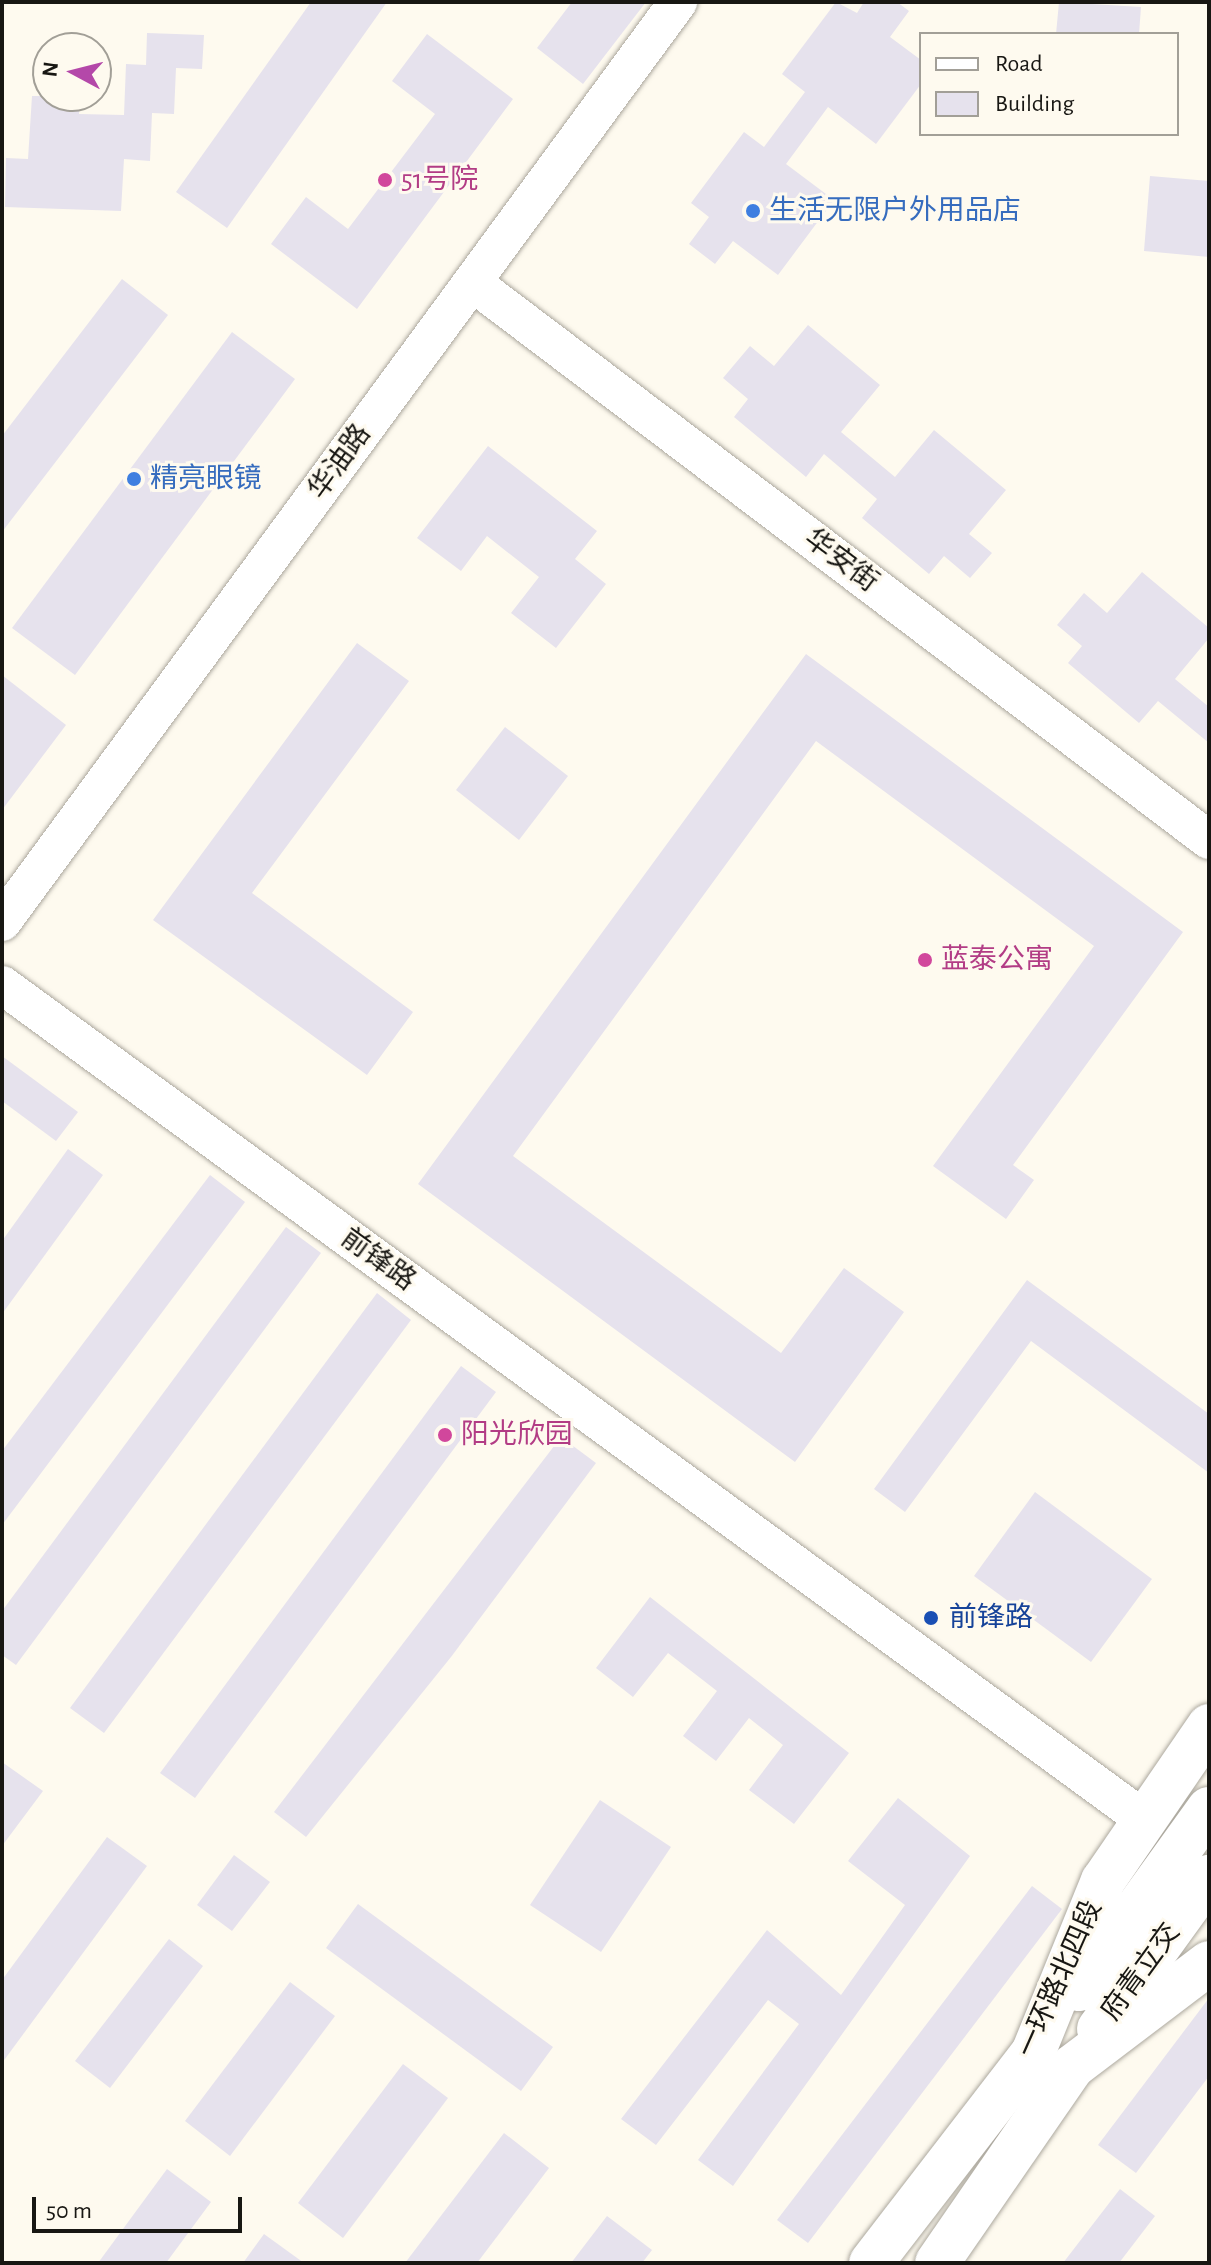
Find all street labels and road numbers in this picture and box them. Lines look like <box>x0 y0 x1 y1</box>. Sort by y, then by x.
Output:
street label: 华油路 <box>302 418 378 506</box>
street label: 华安街 <box>797 522 885 600</box>
street label: 前锋路 <box>334 1222 422 1298</box>
street label: 一环路北四段 <box>1010 1895 1110 2063</box>
street label: 府青立交 <box>1094 1917 1188 2027</box>

